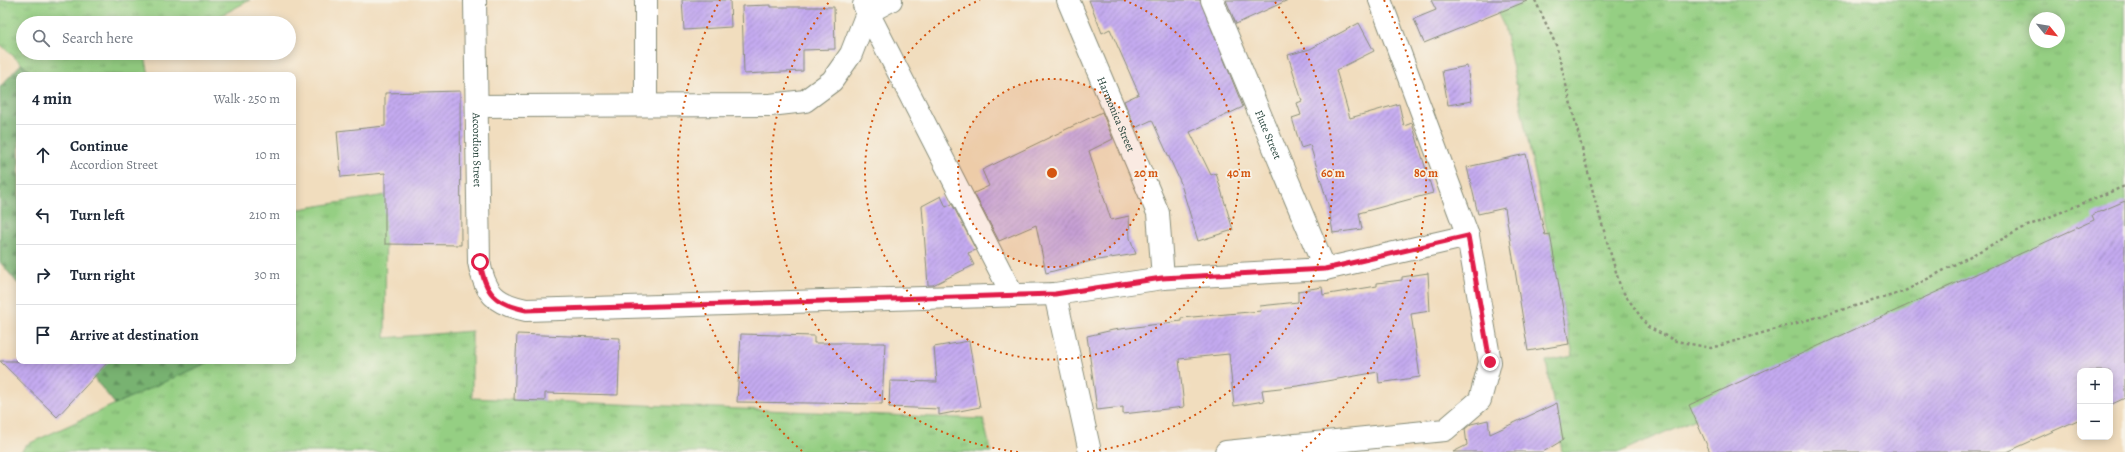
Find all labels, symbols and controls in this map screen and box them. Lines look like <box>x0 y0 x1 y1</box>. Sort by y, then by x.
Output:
north arrow <box>2029 12 2065 48</box>
search box <box>16 16 296 60</box>
icon: search <box>30 27 52 49</box>
text: Search here <box>62 28 133 48</box>
street label: Harmonica Street <box>1093 75 1138 155</box>
text: 4 min <box>32 87 72 110</box>
text: Walk · 250 m <box>213 90 280 107</box>
street label: Flute Street <box>1251 108 1285 162</box>
street label: Accordion Street <box>469 112 485 188</box>
text: Continue <box>70 136 128 156</box>
icon: ahead <box>32 144 54 166</box>
text: 10 m <box>255 146 280 163</box>
text: Accordion Street <box>70 156 158 173</box>
text: 20 m <box>1134 165 1158 181</box>
text: 40 m <box>1227 165 1251 181</box>
text: 60 m <box>1321 165 1345 181</box>
text: 80 m <box>1414 165 1438 181</box>
centre of rings <box>1045 166 1059 180</box>
icon: left <box>32 204 54 226</box>
text: Turn left <box>70 205 125 225</box>
text: 210 m <box>249 206 280 223</box>
route start <box>471 253 489 271</box>
icon: right <box>32 264 54 286</box>
text: Turn right <box>70 265 135 285</box>
text: 30 m <box>254 266 280 283</box>
icon: arrive <box>32 324 54 346</box>
text: Arrive at destination <box>70 325 199 345</box>
route end <box>1481 353 1499 371</box>
map controls <box>2077 368 2113 440</box>
button: + <box>2077 368 2113 404</box>
button: − <box>2077 404 2113 440</box>

